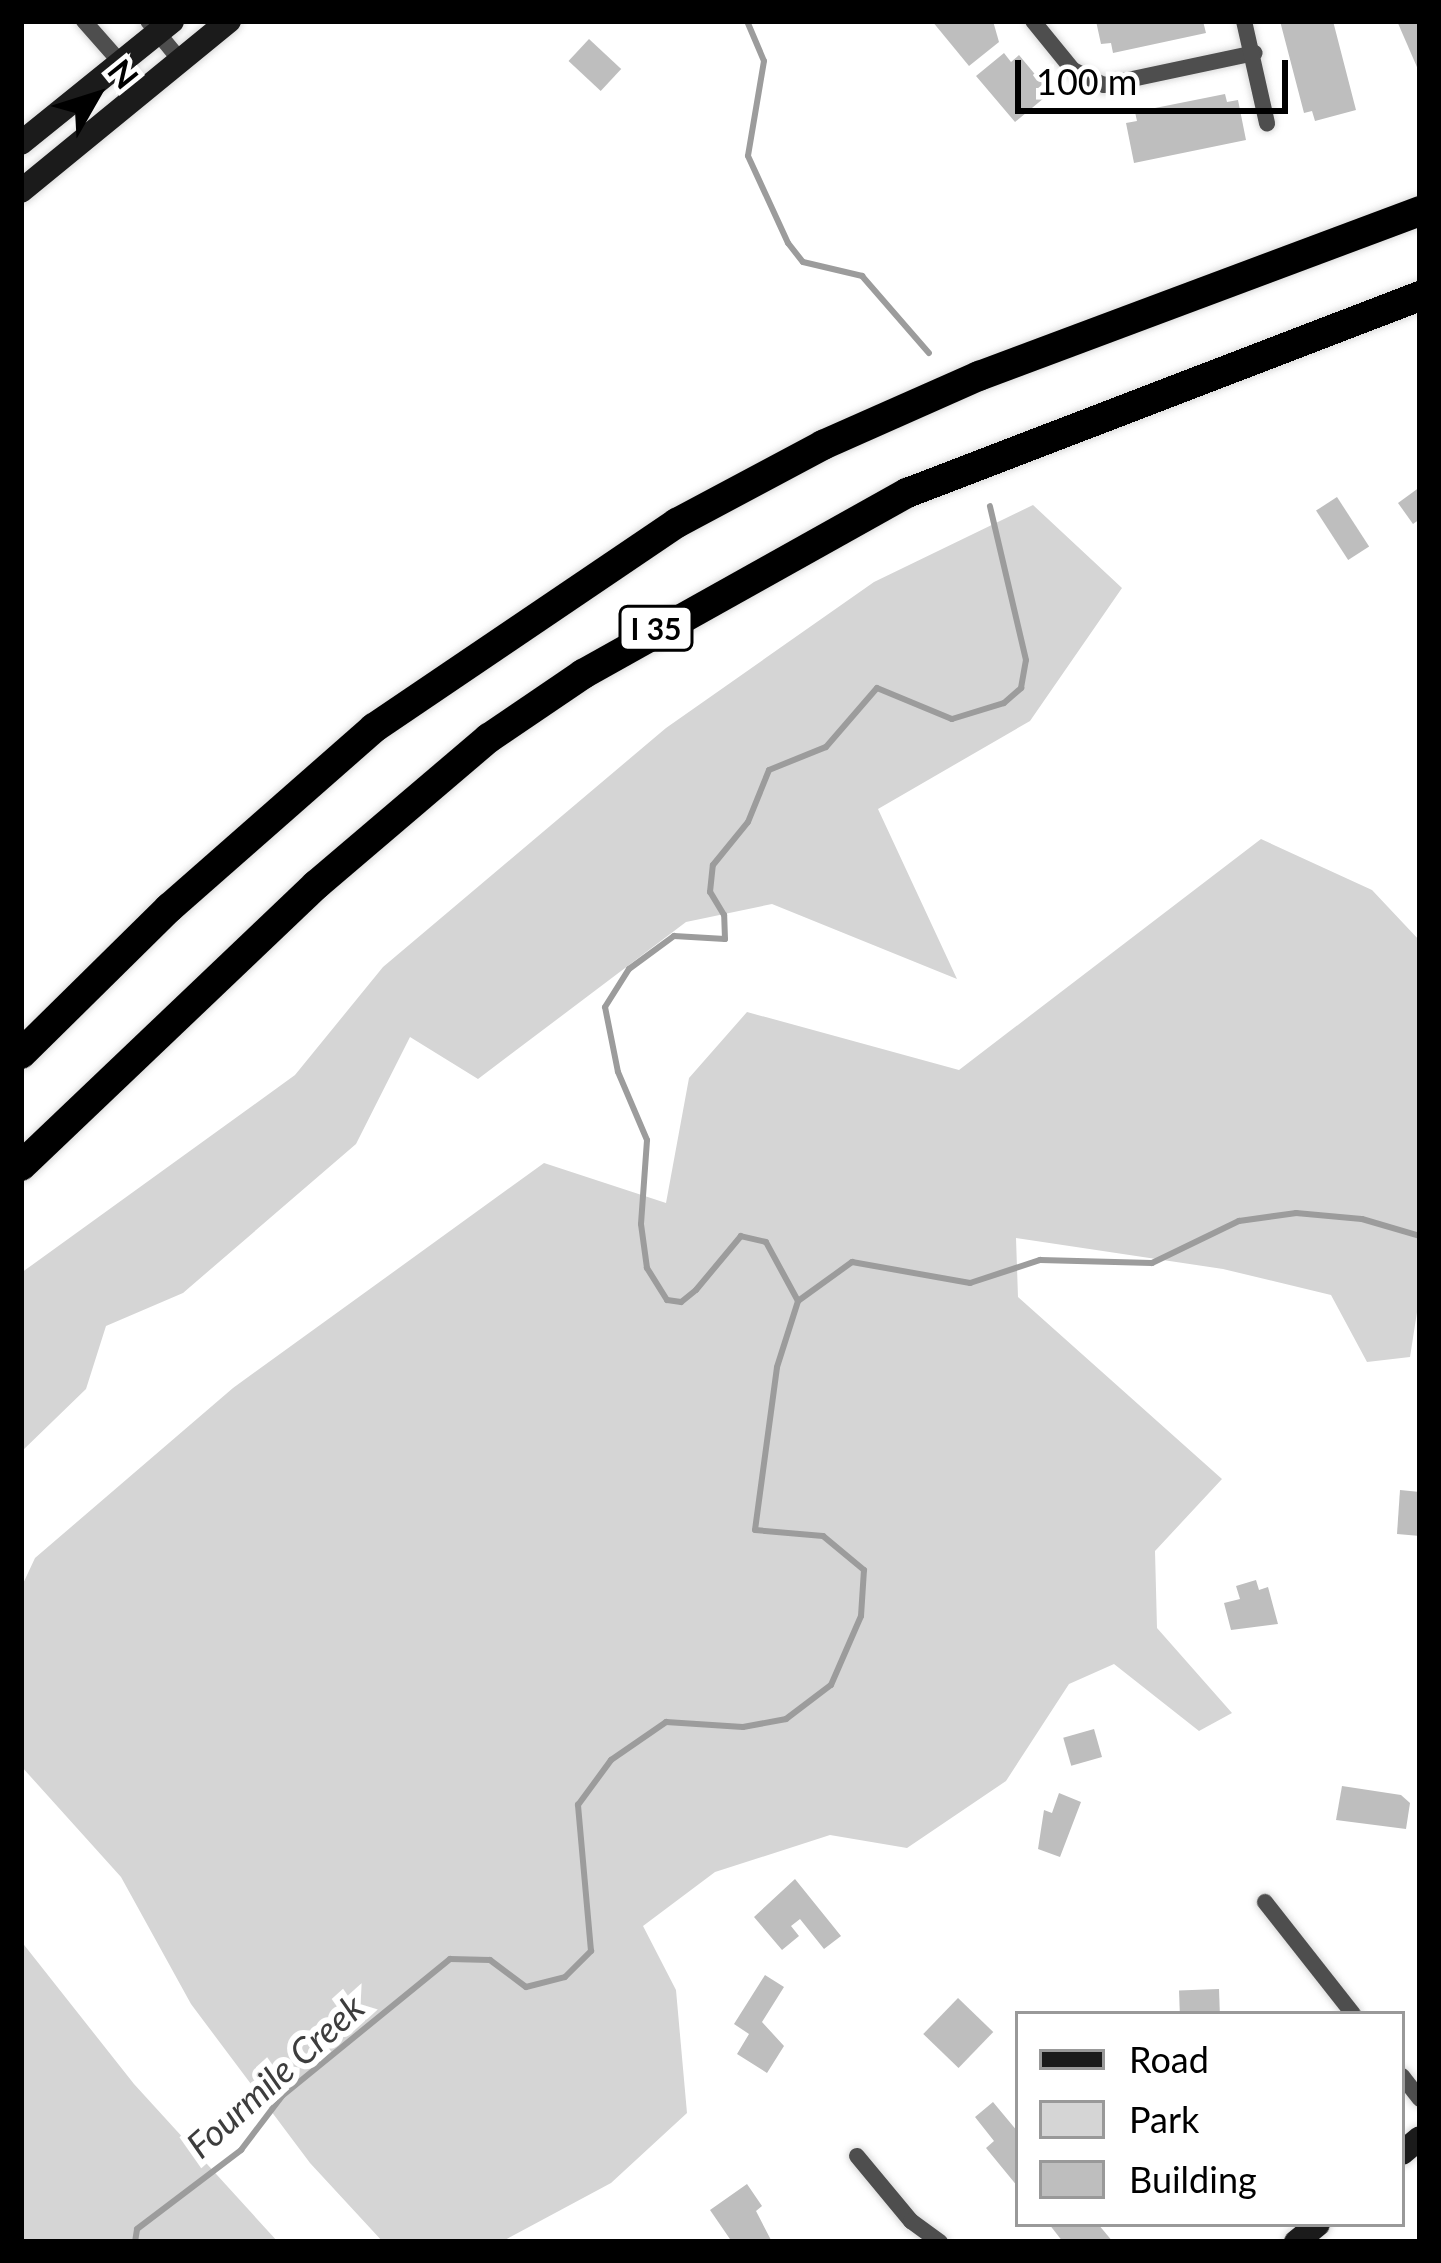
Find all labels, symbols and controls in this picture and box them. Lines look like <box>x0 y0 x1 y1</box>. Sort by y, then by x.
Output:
north arrow <box>36 36 156 156</box>
scale bar <box>1021 36 1294 110</box>
text: N <box>100 51 148 96</box>
text: 100 m <box>1036 59 1137 103</box>
road number: I 35 <box>617 604 695 652</box>
water label: Fourmile Creek <box>178 1985 372 2167</box>
legend <box>1015 2011 1405 2227</box>
text: Road <box>1129 2037 1209 2081</box>
text: Park <box>1129 2097 1199 2141</box>
text: Building <box>1129 2157 1257 2201</box>

